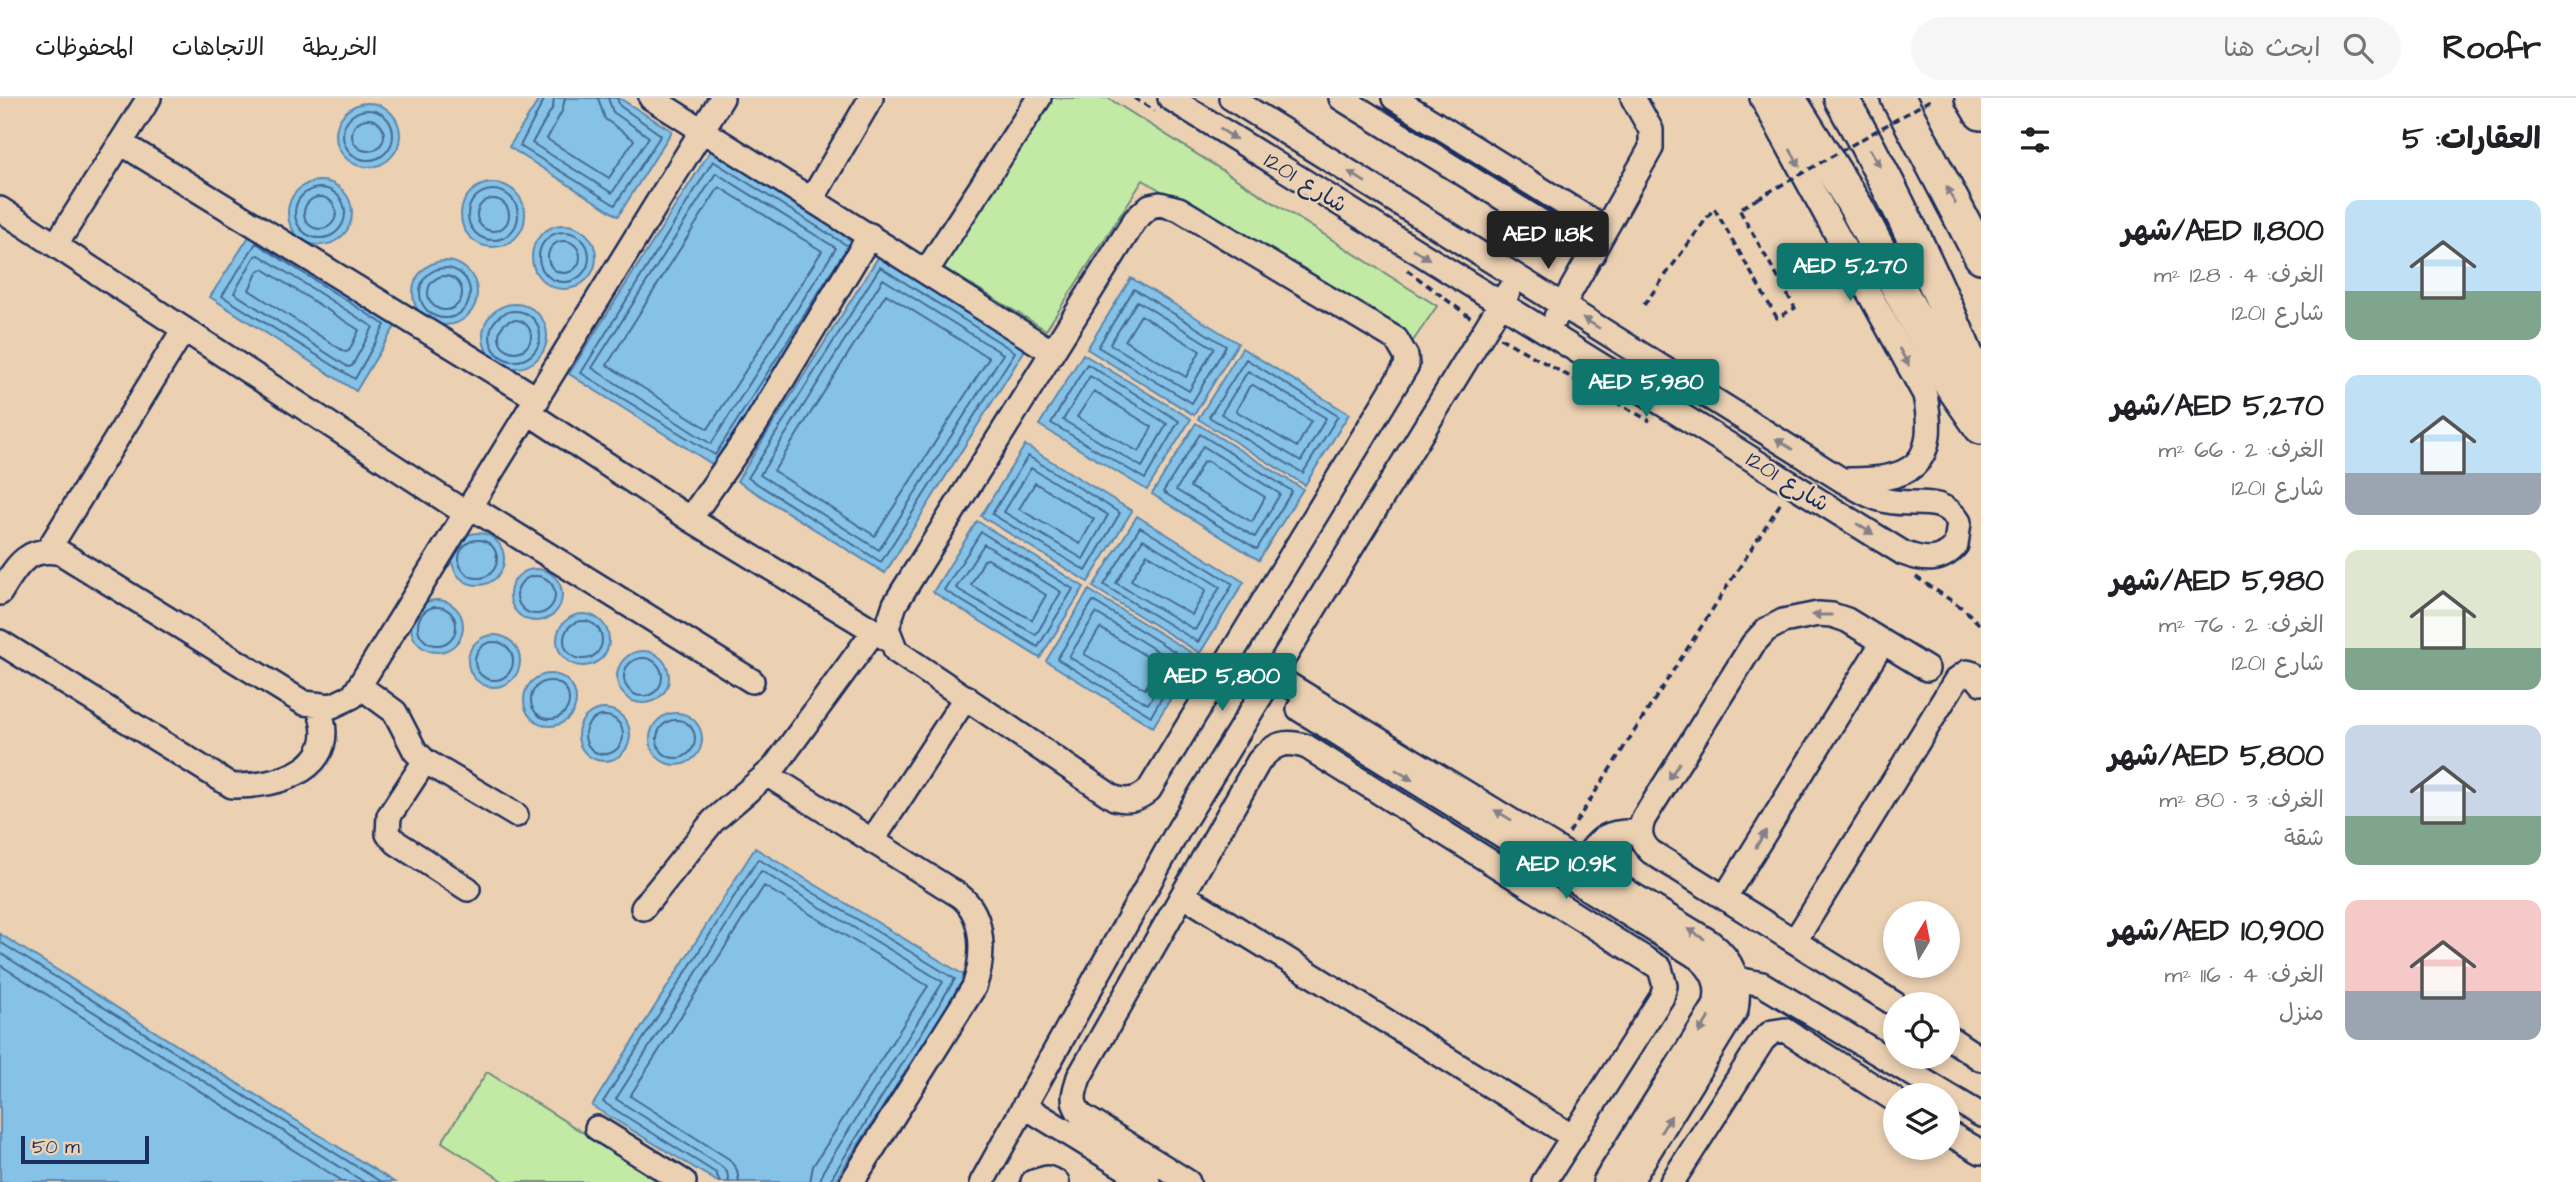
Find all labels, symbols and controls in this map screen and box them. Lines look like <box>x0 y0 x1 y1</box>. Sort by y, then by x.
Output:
search box <box>1911 17 2401 80</box>
text: Roofr <box>2443 25 2541 71</box>
icon: search <box>2339 29 2377 67</box>
text: ابحث هنا <box>2223 30 2321 66</box>
text: المحفوظات <box>35 31 134 65</box>
text: الاتجاهات <box>172 31 265 65</box>
text: الخريطة <box>303 31 377 65</box>
text: العقارات: 5 <box>2402 118 2541 160</box>
icon: filters <box>2016 121 2054 159</box>
one-way arrow <box>1219 127 1238 140</box>
street label: شارع 1201 <box>1258 145 1353 221</box>
one-way arrow <box>1789 148 1800 168</box>
one-way arrow <box>1869 148 1881 167</box>
one-way arrow <box>1347 170 1366 183</box>
one-way arrow <box>1945 185 1956 205</box>
text: AED 11,800/شهر <box>2122 210 2324 252</box>
pin: AED 11.8K <box>1468 212 1628 271</box>
text: AED 11.8K <box>1503 218 1593 250</box>
icon: home <box>2401 228 2485 312</box>
pin: AED 5,270 <box>1770 244 1930 303</box>
one-way arrow <box>1412 248 1431 261</box>
text: AED 5,270 <box>1793 250 1907 282</box>
text: الغرف: 4 · 128 m² <box>2154 259 2324 291</box>
text: شارع 1201 <box>2231 297 2324 329</box>
one-way arrow <box>1581 317 1600 330</box>
one-way arrow <box>1898 348 1910 367</box>
pin: AED 5,980 <box>1566 360 1726 419</box>
text: AED 5,980 <box>1588 366 1704 398</box>
text: AED 5,270/شهر <box>2111 385 2324 427</box>
icon: home <box>2401 403 2485 487</box>
text: الغرف: 2 · 66 m² <box>2158 434 2324 466</box>
one-way arrow <box>1774 438 1793 451</box>
street label: شارع 1201 <box>1740 444 1835 520</box>
text: شارع 1201 <box>2231 472 2324 504</box>
one-way arrow <box>1855 522 1874 535</box>
text: AED 5,980/شهر <box>2110 560 2324 602</box>
icon: home <box>2401 578 2485 662</box>
one-way arrow <box>1811 609 1833 621</box>
text: الغرف: 2 · 76 m² <box>2159 609 2324 641</box>
text: شارع 1201 <box>2231 647 2324 679</box>
pin: AED 5,800 <box>1142 654 1302 713</box>
text: AED 5,800 <box>1164 660 1280 692</box>
text: AED 5,800/شهر <box>2108 735 2324 777</box>
icon: home <box>2401 753 2485 837</box>
one-way arrow <box>1667 761 1680 780</box>
one-way arrow <box>1395 768 1414 781</box>
text: الغرف: 3 · 80 m² <box>2159 784 2324 816</box>
one-way arrow <box>1493 809 1512 821</box>
text: شقة <box>2284 822 2324 854</box>
one-way arrow <box>1754 829 1767 849</box>
pin: AED 10.9K <box>1486 842 1646 901</box>
text: AED 10.9K <box>1516 848 1616 880</box>
north arrow <box>1883 901 1960 978</box>
map controls <box>1883 901 1960 1160</box>
text: AED 10,900/شهر <box>2109 910 2324 952</box>
one-way arrow <box>1687 928 1706 940</box>
icon: home <box>2401 928 2485 1012</box>
text: الغرف: 4 · 116 m² <box>2165 959 2324 991</box>
button: locate <box>1883 992 1960 1069</box>
text: منزل <box>2279 997 2324 1029</box>
one-way arrow <box>1698 1015 1711 1035</box>
button: layers <box>1883 1083 1960 1160</box>
one-way arrow <box>1660 1114 1673 1134</box>
scale bar <box>21 1133 149 1165</box>
text: 50 m <box>32 1134 80 1161</box>

